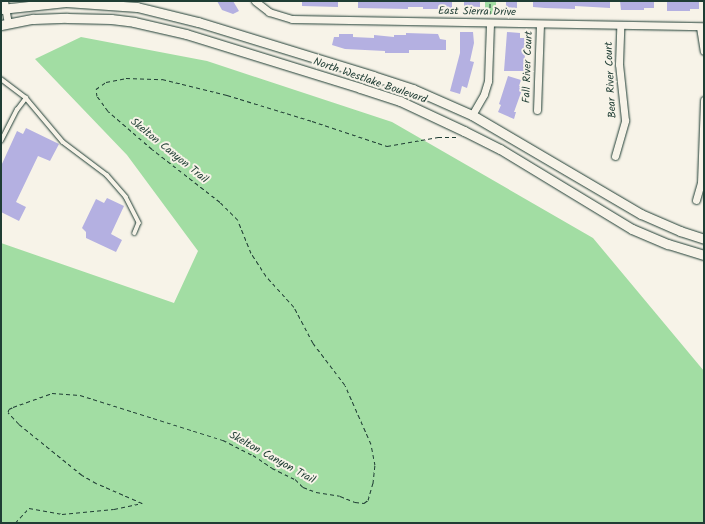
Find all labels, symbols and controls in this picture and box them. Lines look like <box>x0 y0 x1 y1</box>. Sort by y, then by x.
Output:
street label: East Sierra Drive <box>438 5 516 19</box>
street label: Fall River Court <box>520 31 536 103</box>
street label: Bear River Court <box>602 41 620 119</box>
street label: North Westlake Boulevard <box>311 55 429 107</box>
street label: Skelton Canyon Trail <box>127 116 211 186</box>
street label: Skelton Canyon Trail <box>227 429 317 487</box>

